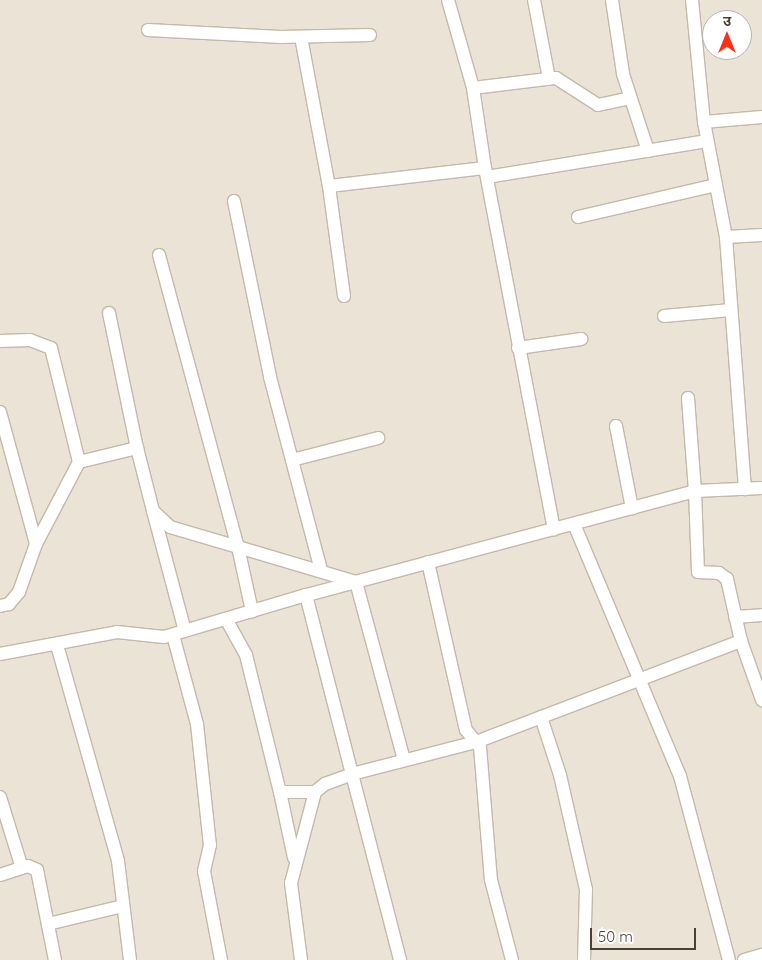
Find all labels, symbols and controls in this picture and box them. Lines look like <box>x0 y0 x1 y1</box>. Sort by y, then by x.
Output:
north arrow <box>702 10 752 60</box>
text: उ <box>723 12 731 30</box>
scale bar <box>592 918 698 950</box>
text: 50 m <box>598 927 633 946</box>

